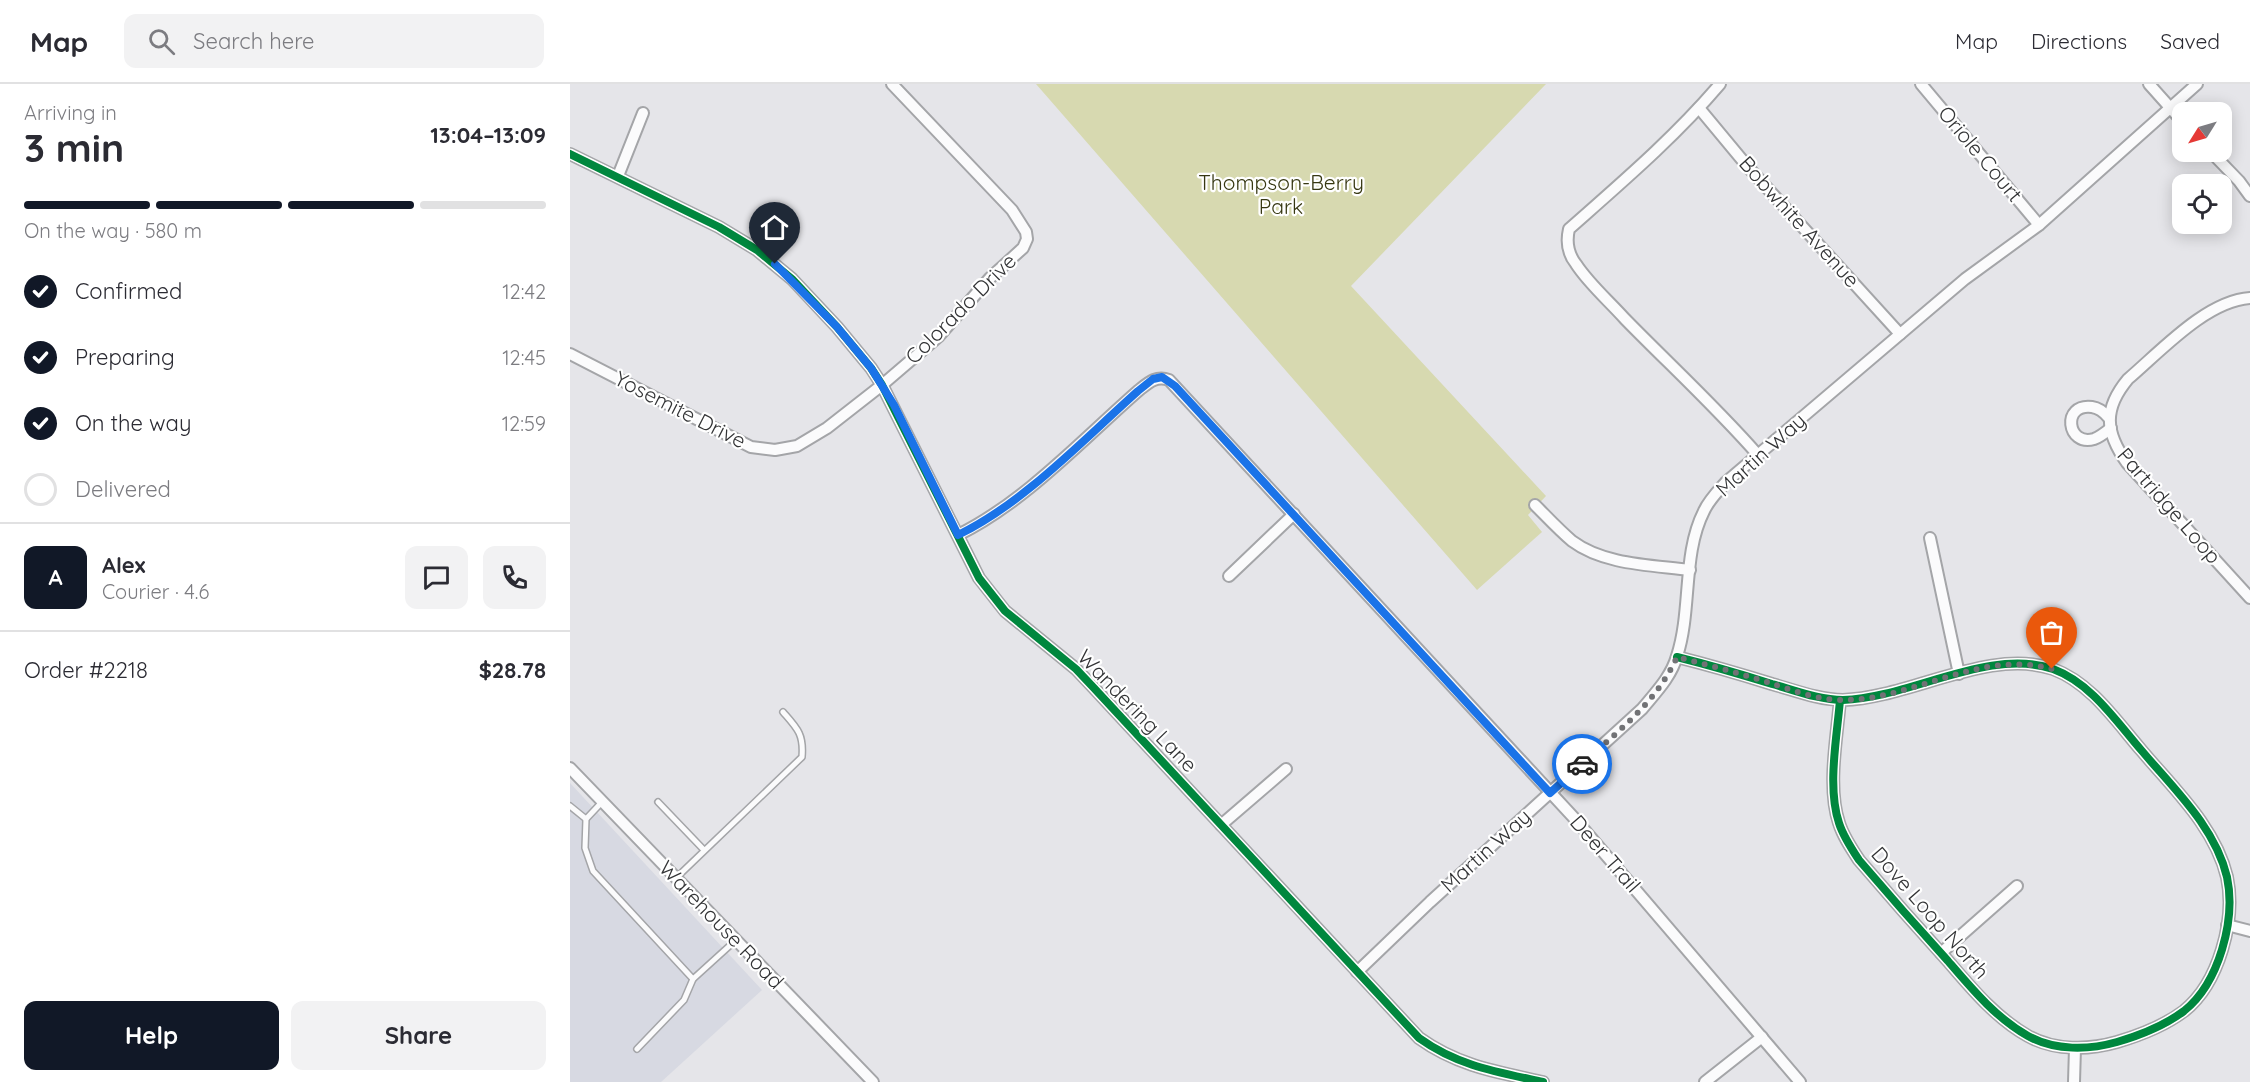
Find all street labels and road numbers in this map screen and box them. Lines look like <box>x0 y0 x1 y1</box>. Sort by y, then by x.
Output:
street label: Oriole Court <box>1933 100 2028 207</box>
street label: Bobwhite Avenue <box>1734 150 1866 292</box>
street label: Colorado Drive <box>899 247 1021 369</box>
street label: Yosemite Drive <box>610 365 751 453</box>
street label: Martin Way <box>1710 407 1811 502</box>
street label: Partridge Loop <box>2112 442 2227 569</box>
street label: Wandering Lane <box>1072 643 1203 777</box>
street label: Martin Way <box>1435 803 1536 898</box>
street label: Deer Trail <box>1565 809 1646 897</box>
street label: Dove Loop North <box>1866 841 1995 984</box>
street label: Warehouse Road <box>654 855 790 994</box>

